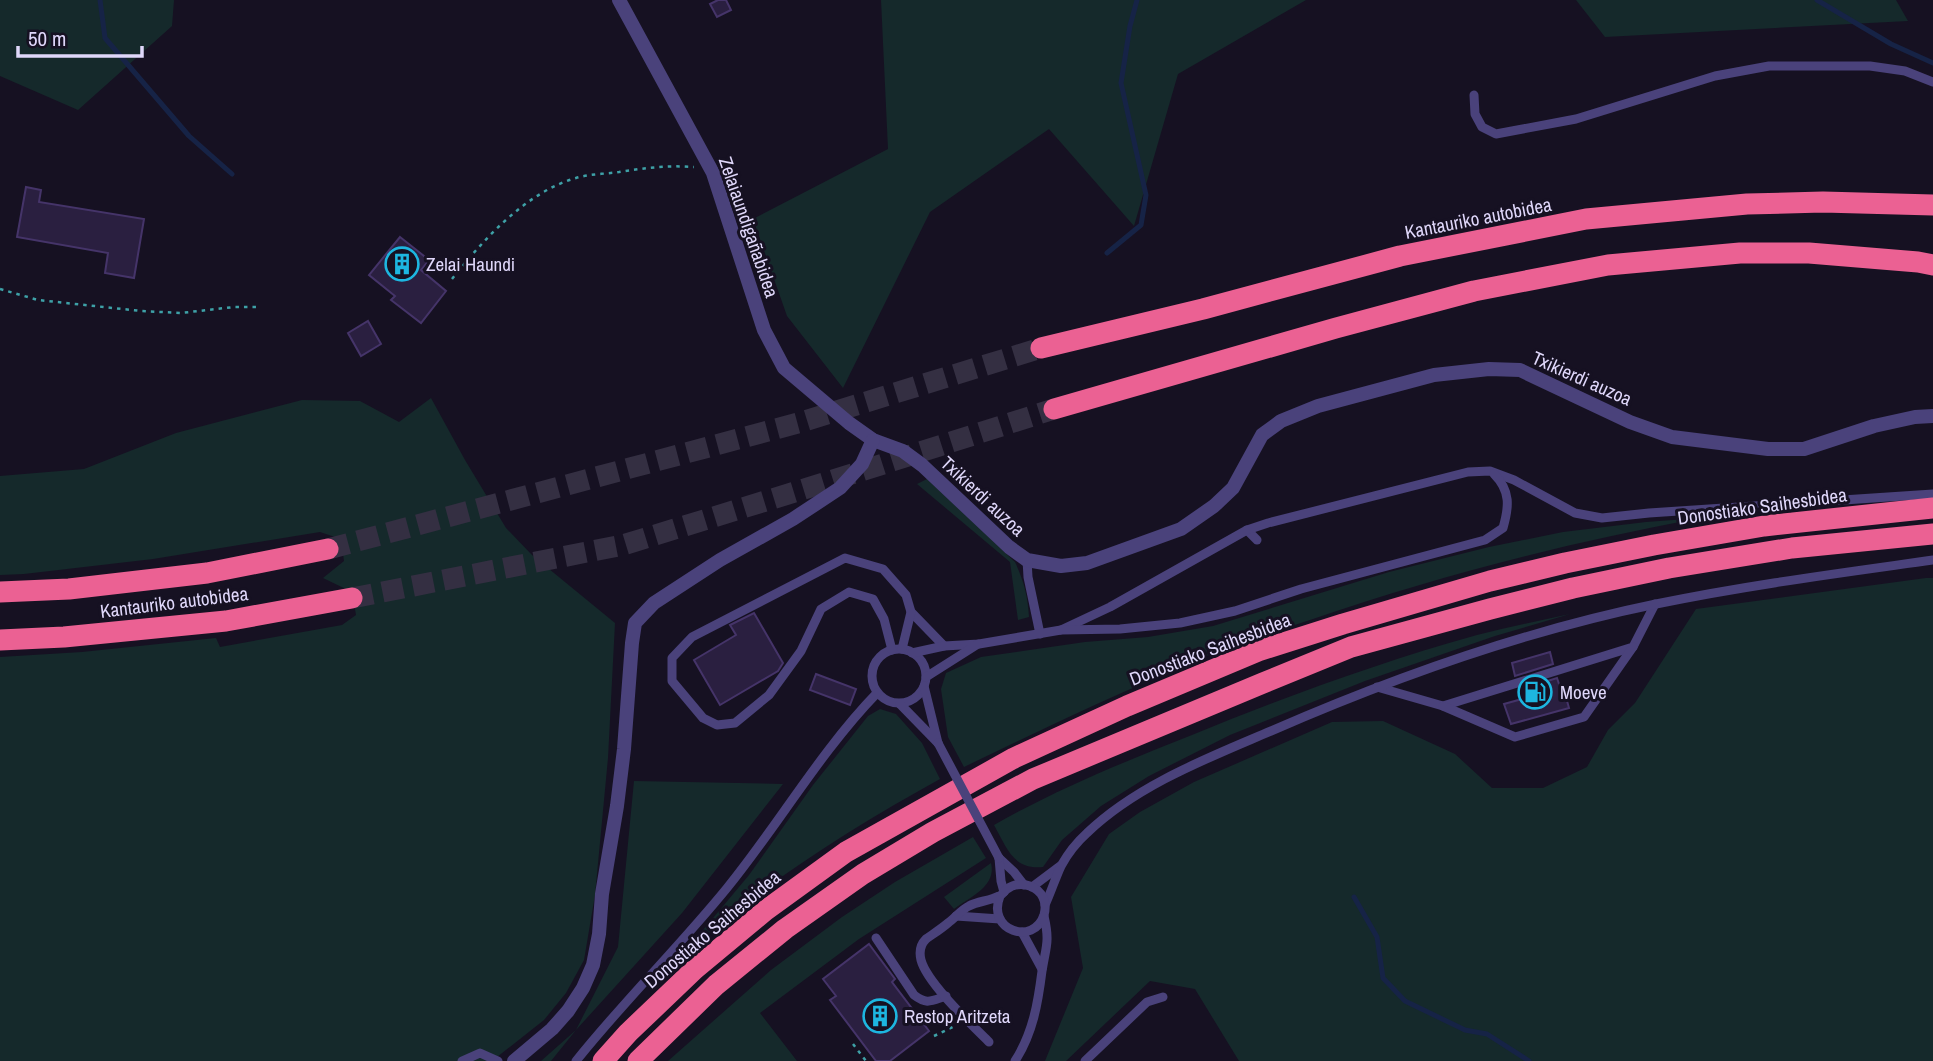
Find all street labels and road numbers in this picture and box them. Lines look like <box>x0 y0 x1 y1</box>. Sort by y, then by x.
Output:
street label: Zelaiaundigañabidea <box>713 153 785 301</box>
street label: Kantauriko autobidea <box>1402 191 1554 245</box>
street label: Txikierdi auzoa <box>1528 344 1636 412</box>
street label: Txikierdi auzoa <box>935 450 1031 542</box>
street label: Donostiako Saihesbidea <box>1676 481 1849 531</box>
street label: Kantauriko autobidea <box>98 580 250 624</box>
street label: Donostiako Saihesbidea <box>1126 606 1295 692</box>
street label: Donostiako Saihesbidea <box>638 864 786 994</box>

